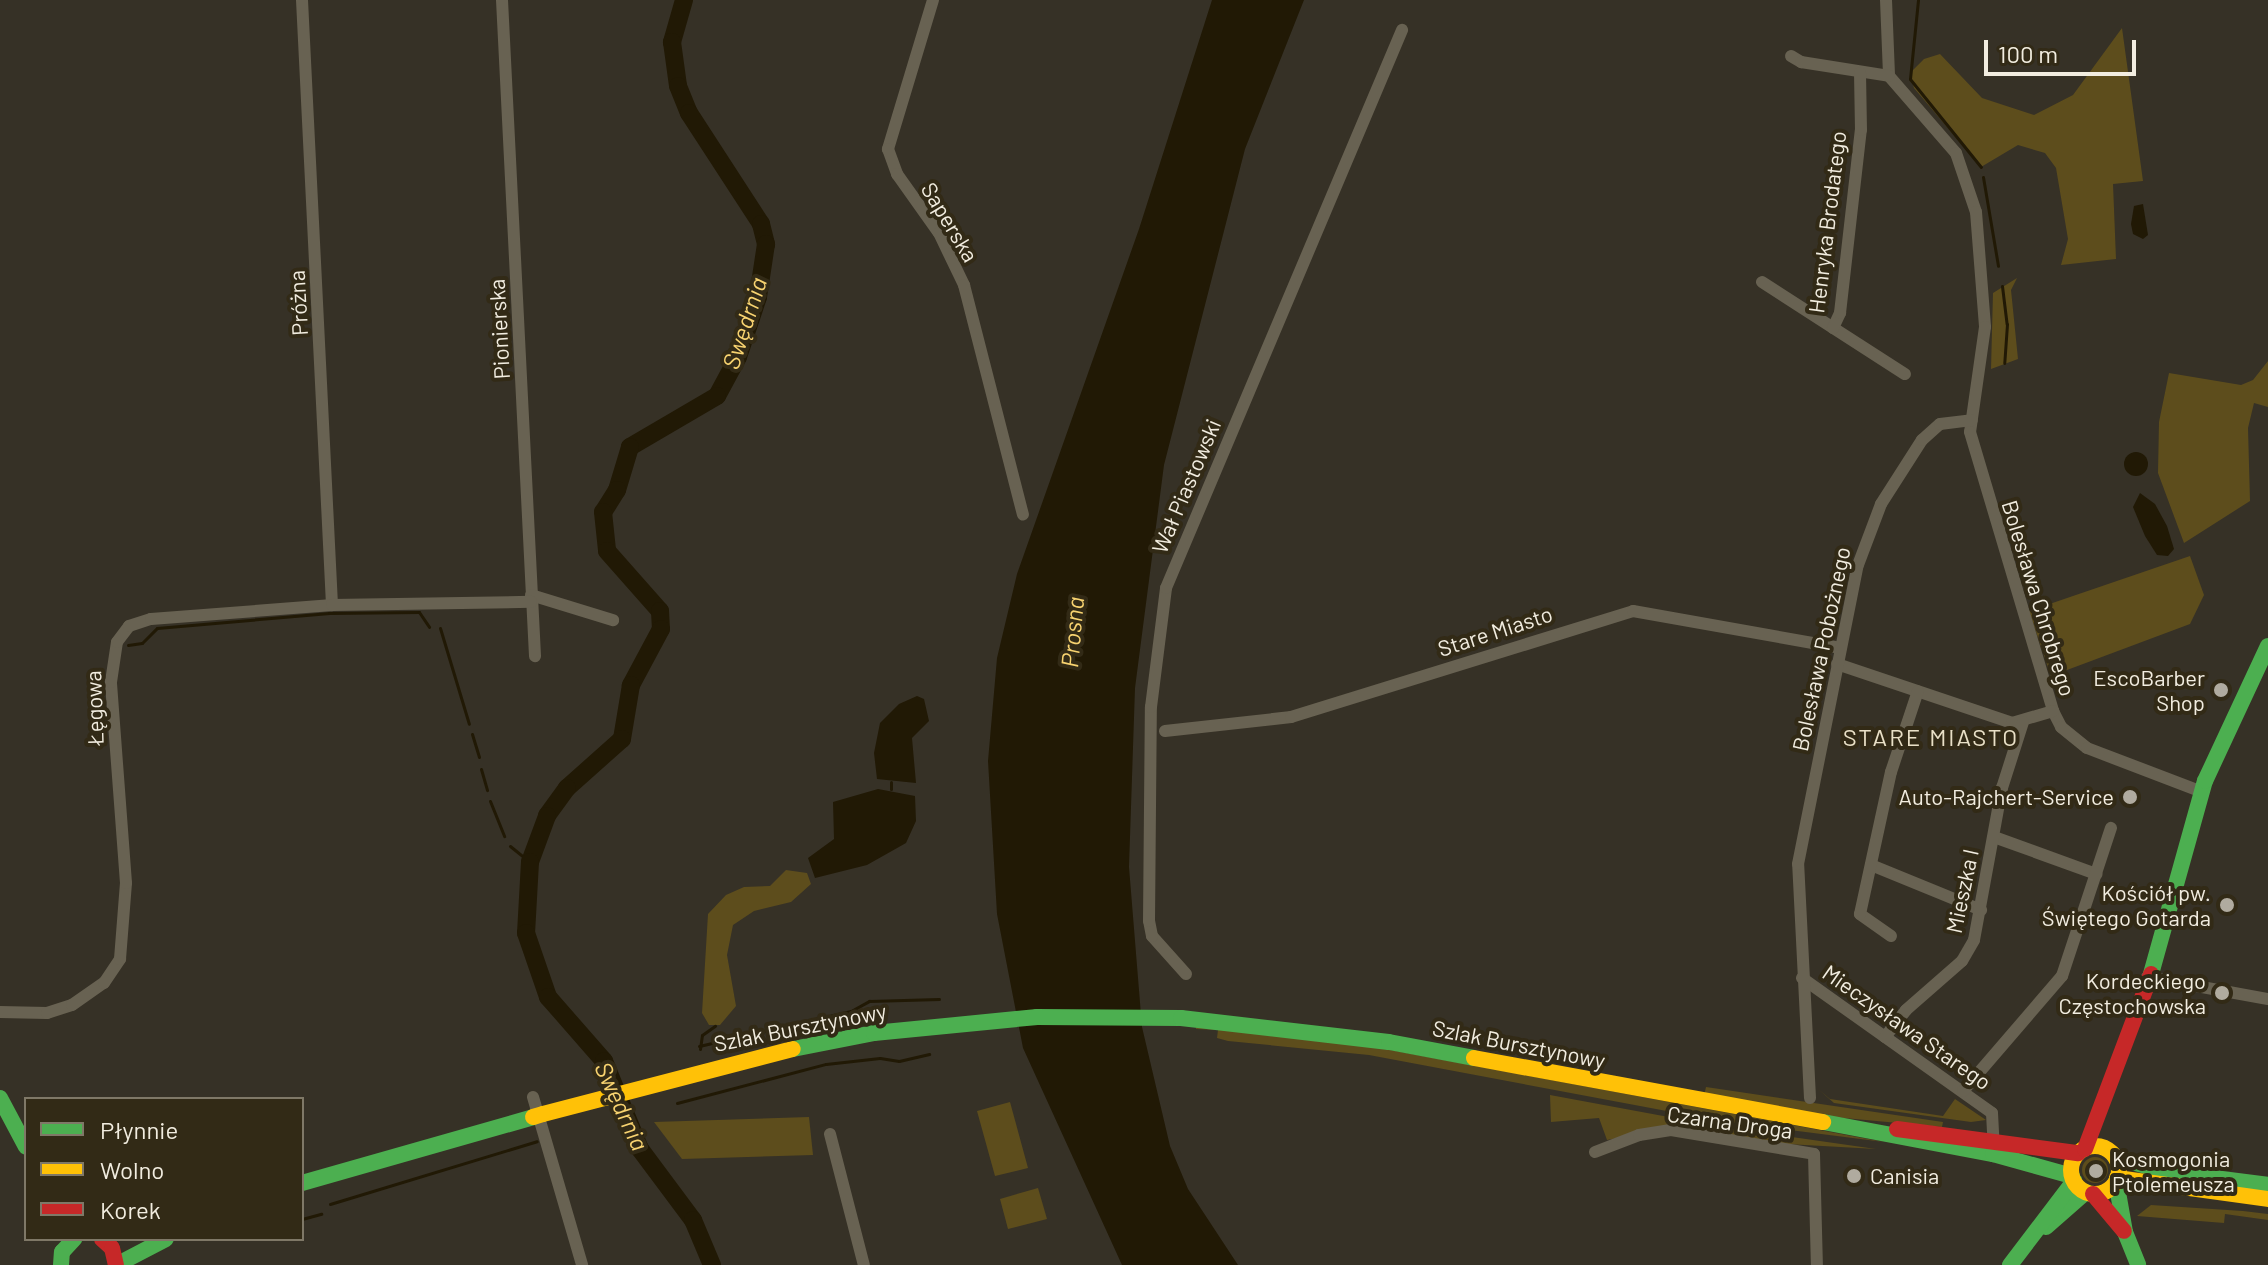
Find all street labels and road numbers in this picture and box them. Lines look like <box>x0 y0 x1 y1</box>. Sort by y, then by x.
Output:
street label: Henryka Brodatego <box>1803 129 1851 315</box>
street label: Saperska <box>916 177 984 267</box>
street label: Próżna <box>283 270 313 336</box>
street label: Pionierska <box>483 278 515 380</box>
street label: Wał Piastowski <box>1146 415 1226 557</box>
street label: Bolesława Chrobrego <box>1997 497 2081 699</box>
street label: Bolesława Pobożnego <box>1786 544 1856 754</box>
street label: Stare Miasto <box>1434 600 1556 662</box>
street label: Łęgowa <box>79 670 109 746</box>
street label: Mieszka I <box>1940 846 1984 936</box>
street label: Mieczysława Starego <box>1818 959 1996 1095</box>
street label: Szlak Bursztynowy <box>711 997 889 1057</box>
street label: Szlak Bursztynowy <box>1430 1014 1608 1074</box>
street label: Czarna Droga <box>1666 1100 1794 1144</box>

